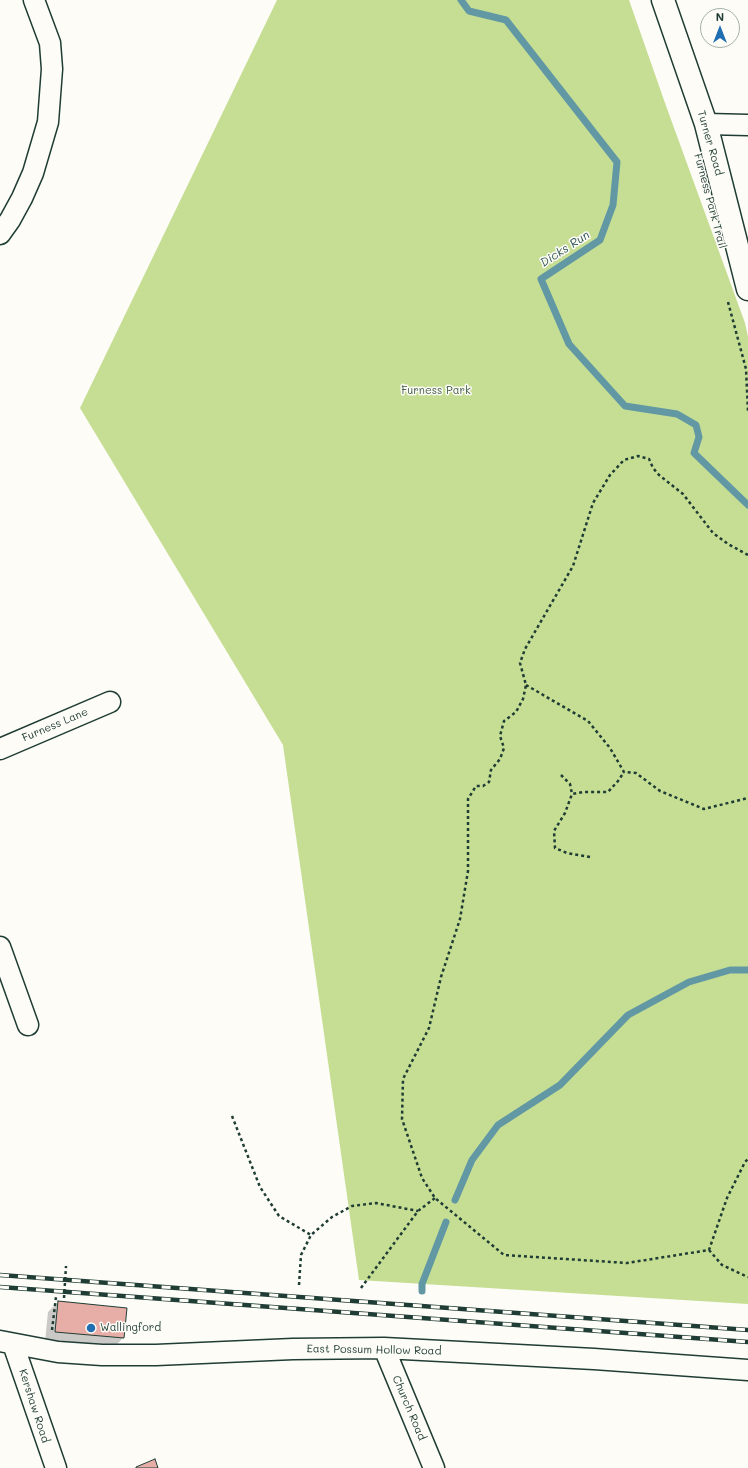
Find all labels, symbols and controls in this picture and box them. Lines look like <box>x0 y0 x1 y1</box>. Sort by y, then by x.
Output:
north arrow <box>700 8 740 48</box>
text: N <box>716 9 724 24</box>
street label: Turner Road <box>694 109 726 177</box>
street label: Furness Park Trail <box>691 152 729 250</box>
water label: Dicks Run <box>538 228 592 270</box>
park label: Furness Park <box>401 384 471 398</box>
street label: Furness Lane <box>20 705 90 745</box>
place label: Wallingford <box>100 1321 161 1335</box>
marker: Wallingford <box>85 1322 97 1334</box>
street label: East Possum Hollow Road <box>306 1342 442 1358</box>
street label: Kershaw Road <box>16 1367 52 1445</box>
street label: Church Road <box>389 1374 429 1442</box>

